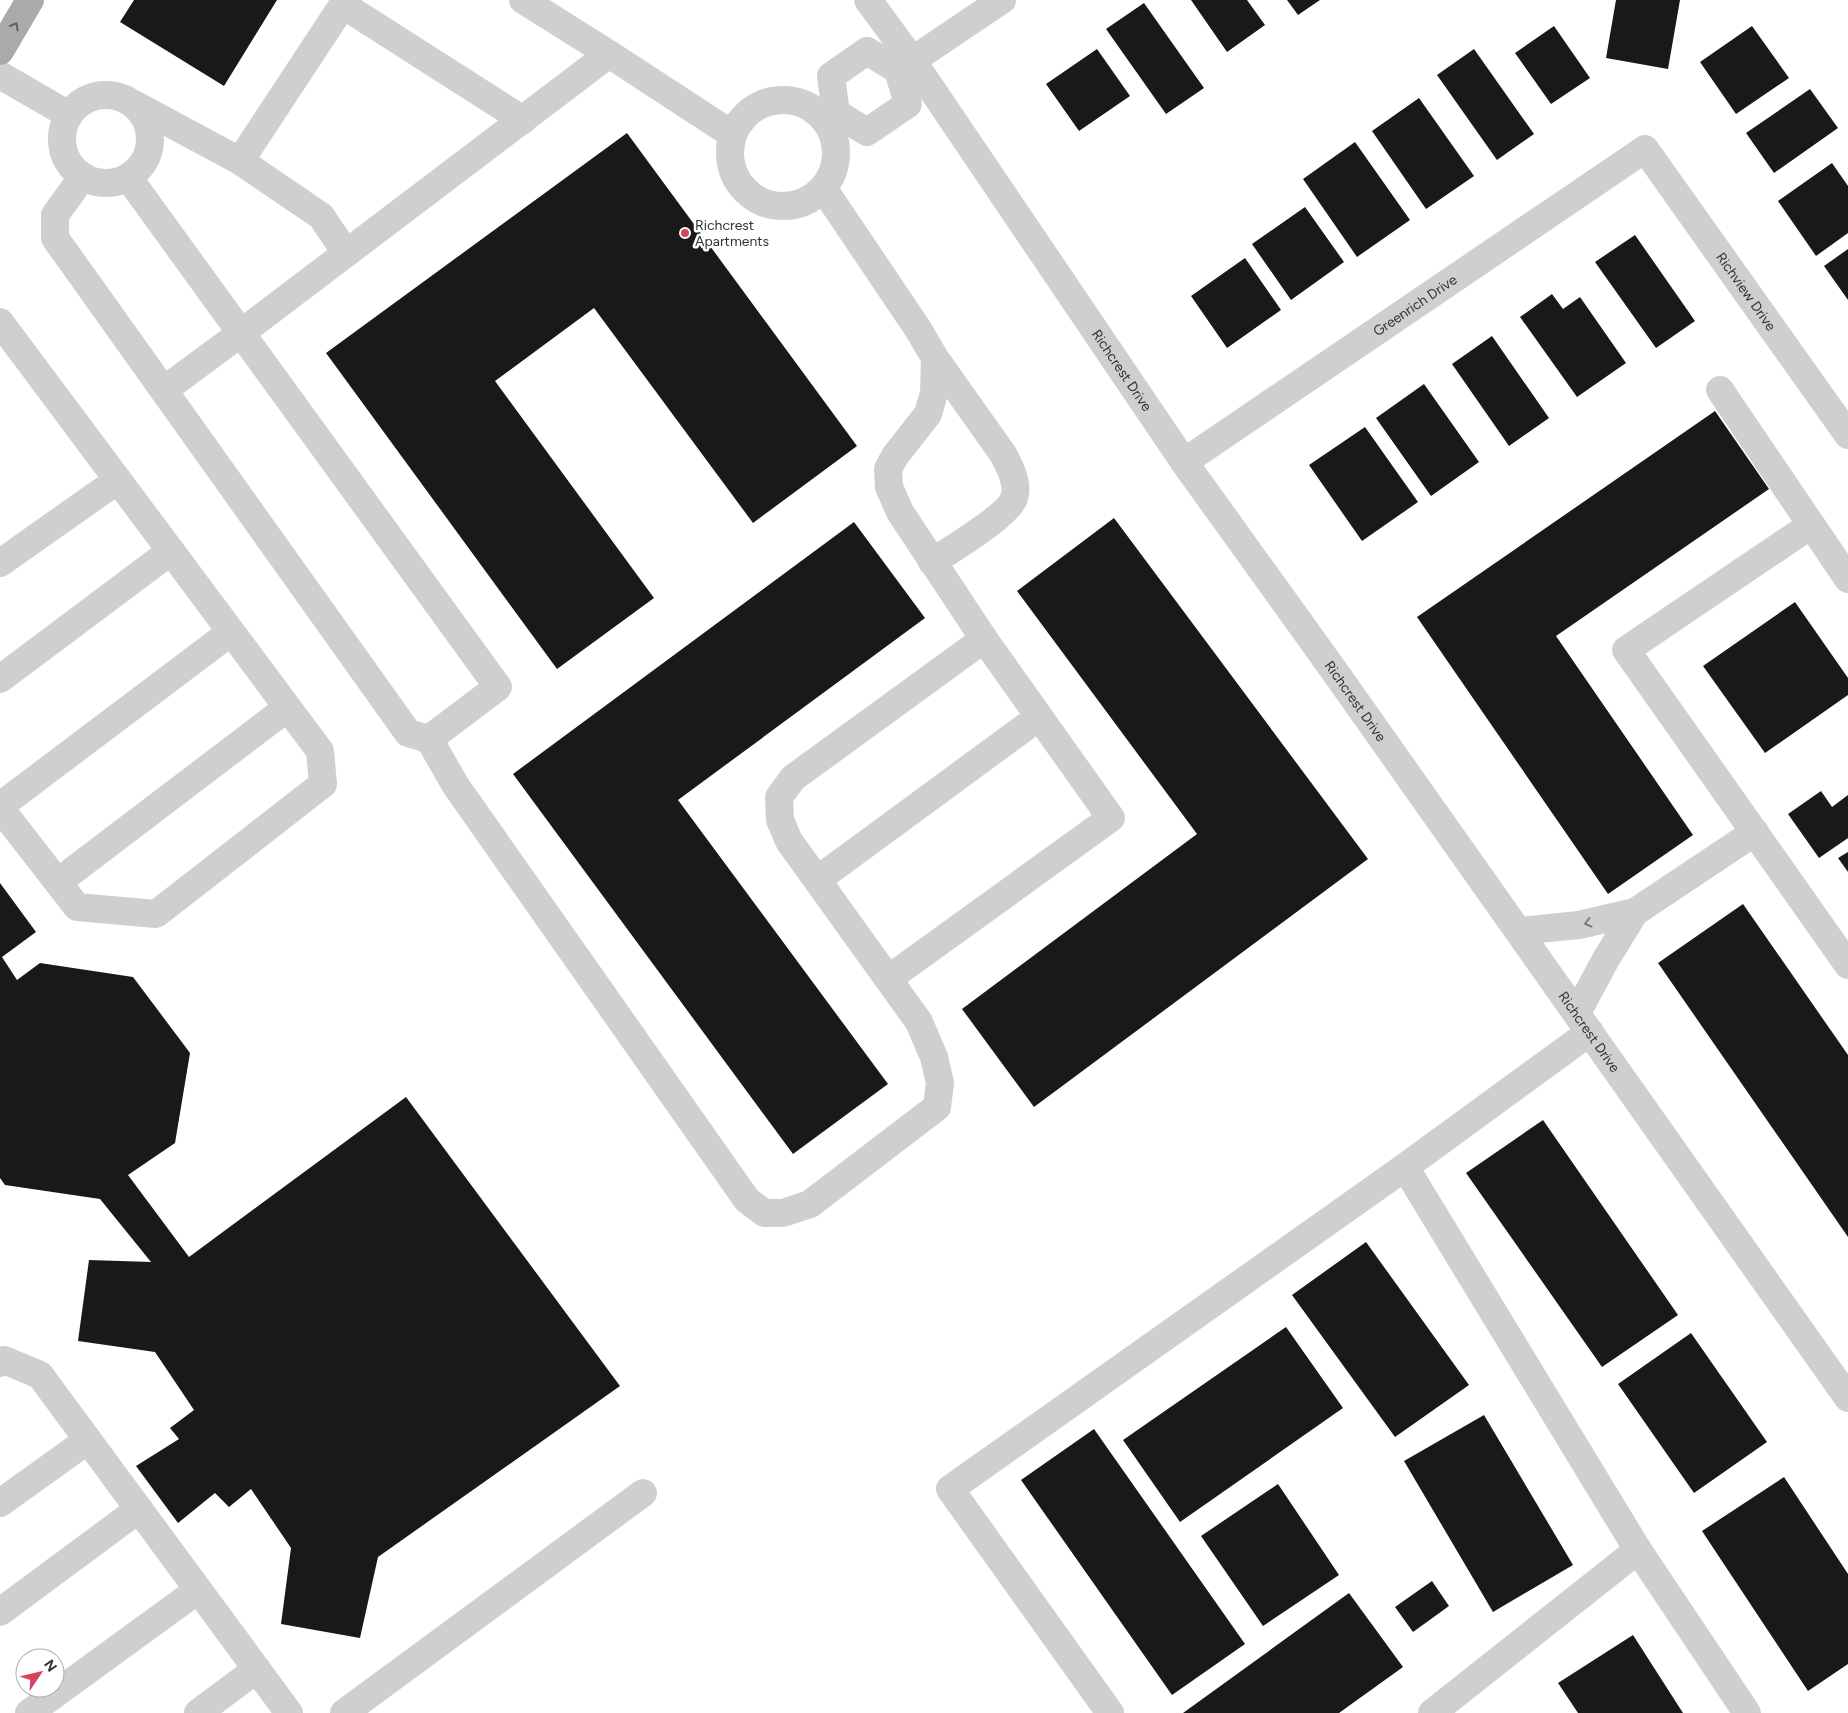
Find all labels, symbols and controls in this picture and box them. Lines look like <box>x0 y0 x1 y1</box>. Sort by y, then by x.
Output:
one-way arrow <box>9 22 19 31</box>
place label: Richcrest Apartments <box>695 217 769 250</box>
marker: Richcrest Apartments <box>679 227 691 239</box>
street label: Richview Drive <box>1712 249 1780 335</box>
street label: Greenrich Drive <box>1370 271 1461 340</box>
street label: Richcrest Drive <box>1088 326 1155 415</box>
street label: Richcrest Drive <box>1321 658 1390 745</box>
one-way arrow <box>1583 917 1592 928</box>
street label: Richcrest Drive <box>1554 988 1623 1076</box>
north arrow <box>15 1648 65 1698</box>
text: N <box>40 1657 60 1675</box>

